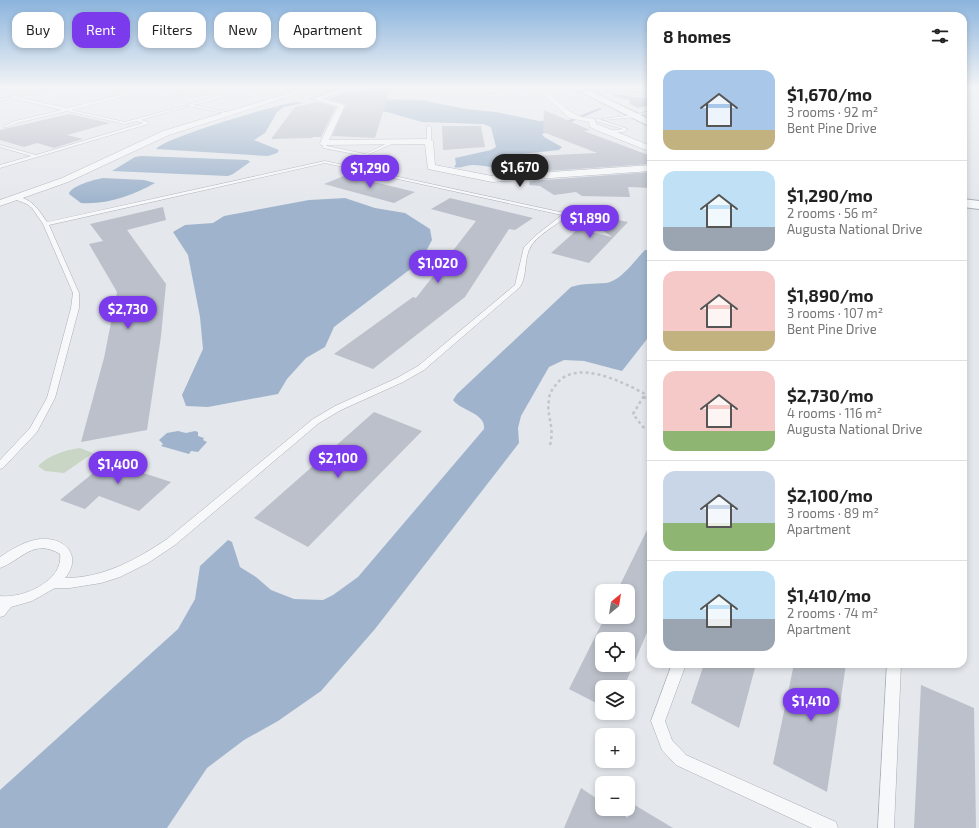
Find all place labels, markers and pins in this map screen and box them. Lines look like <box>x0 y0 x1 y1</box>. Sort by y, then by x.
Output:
pin: $1,670 <box>487 154 553 188</box>
pin: $1,290 <box>337 155 403 189</box>
pin: $1,890 <box>557 205 623 239</box>
pin: $1,020 <box>405 250 471 284</box>
pin: $2,730 <box>95 296 161 330</box>
pin: $2,100 <box>305 445 371 479</box>
pin: $1,400 <box>85 451 151 485</box>
pin: $1,410 <box>778 688 844 722</box>

